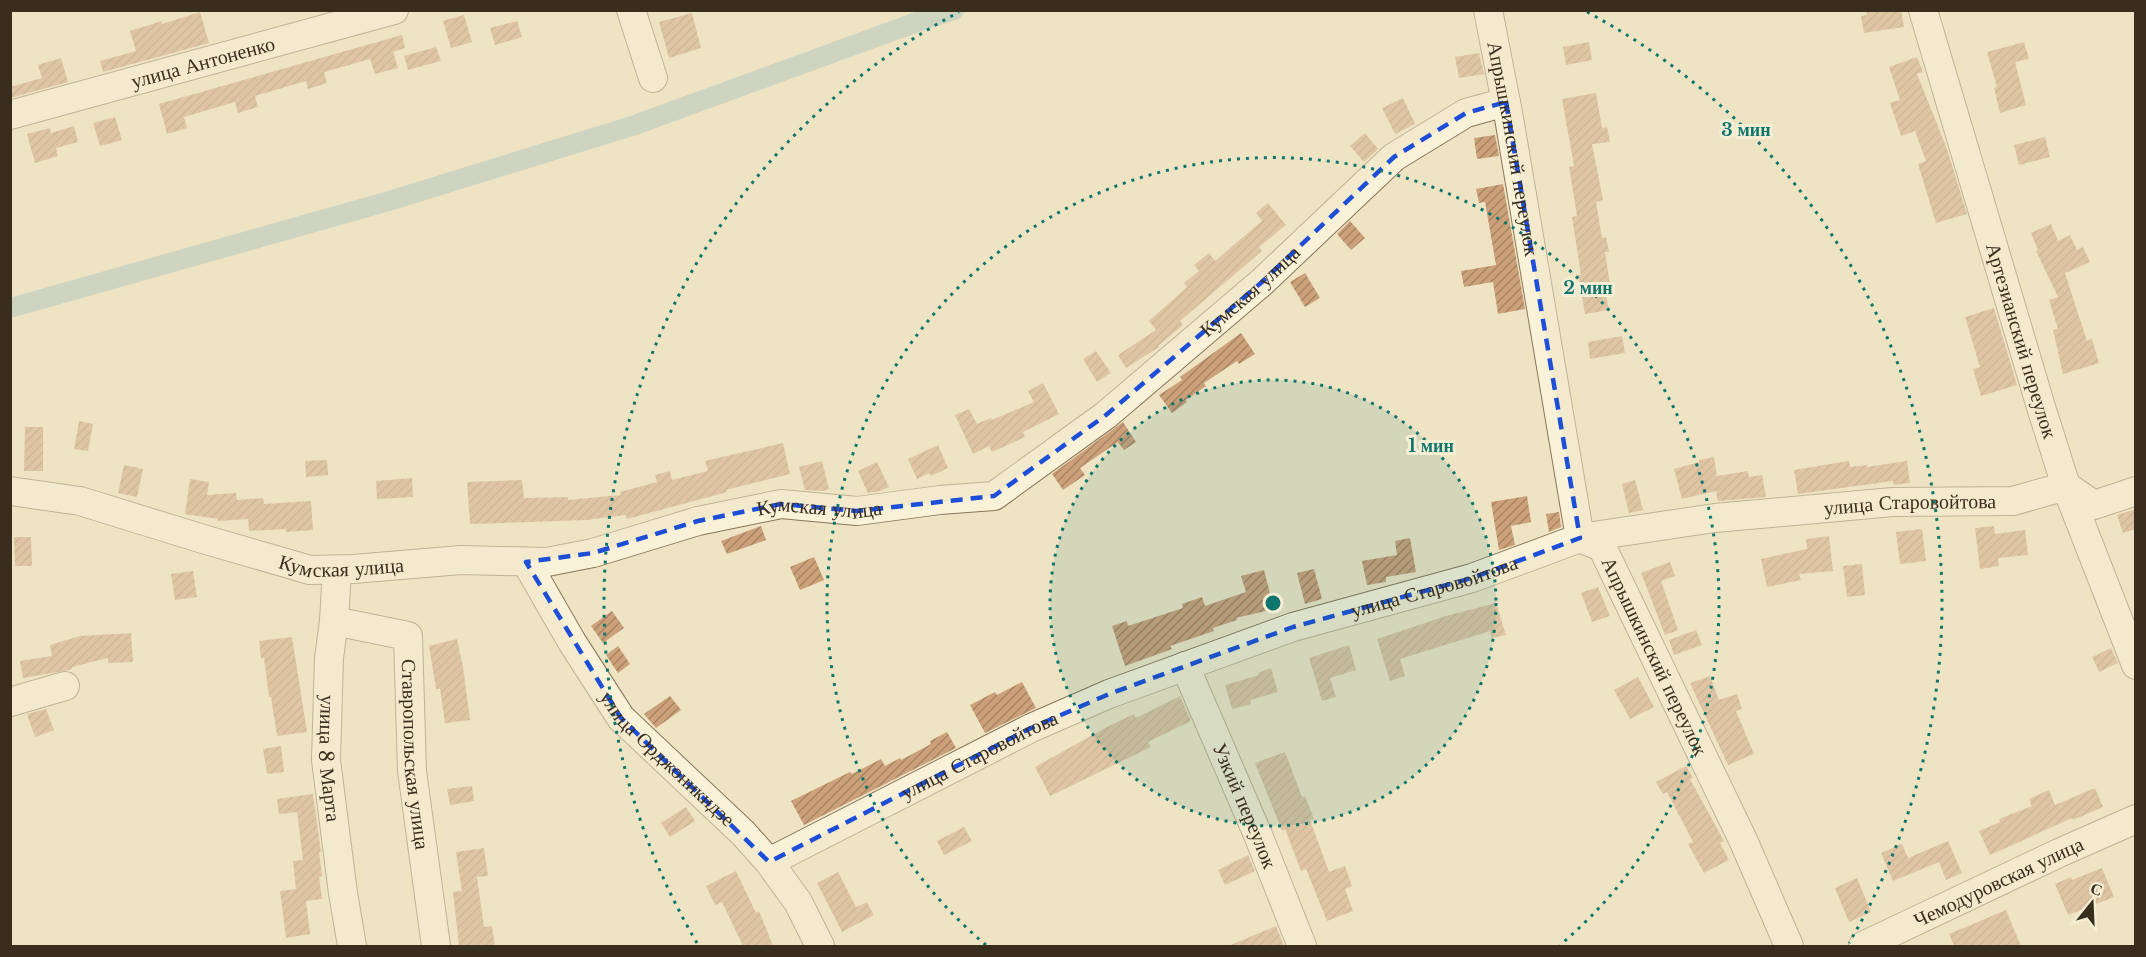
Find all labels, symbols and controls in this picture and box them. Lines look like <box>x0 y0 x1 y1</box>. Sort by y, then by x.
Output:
street label: улица Антоненко <box>128 31 277 93</box>
street label: Апрышкинский переулок <box>1482 39 1544 258</box>
text: 3 мин <box>1721 119 1771 141</box>
street label: Кумская улица <box>1195 240 1305 342</box>
street label: Артезианский переулок <box>1981 240 2062 442</box>
text: 2 мин <box>1563 277 1613 299</box>
text: 1 мин <box>1408 435 1454 457</box>
street label: улица Старовойтова <box>1823 489 1996 520</box>
street label: Кумская улица <box>755 492 883 524</box>
street label: Кумская улица <box>276 550 405 582</box>
street label: улица Старовойтова <box>1348 550 1521 623</box>
street label: Апрышкинский переулок <box>1597 553 1713 760</box>
centre of rings <box>1263 593 1283 613</box>
street label: Ставропольская улица <box>397 658 435 851</box>
street label: улица Орджоникидзе <box>595 687 740 831</box>
street label: улица 8 Марта <box>314 695 346 823</box>
street label: улица Старовойтова <box>897 706 1062 805</box>
street label: Узкий переулок <box>1208 739 1282 872</box>
street label: Чемодуровская улица <box>1910 832 2087 932</box>
north arrow <box>2062 873 2122 933</box>
text: С <box>2088 877 2105 900</box>

